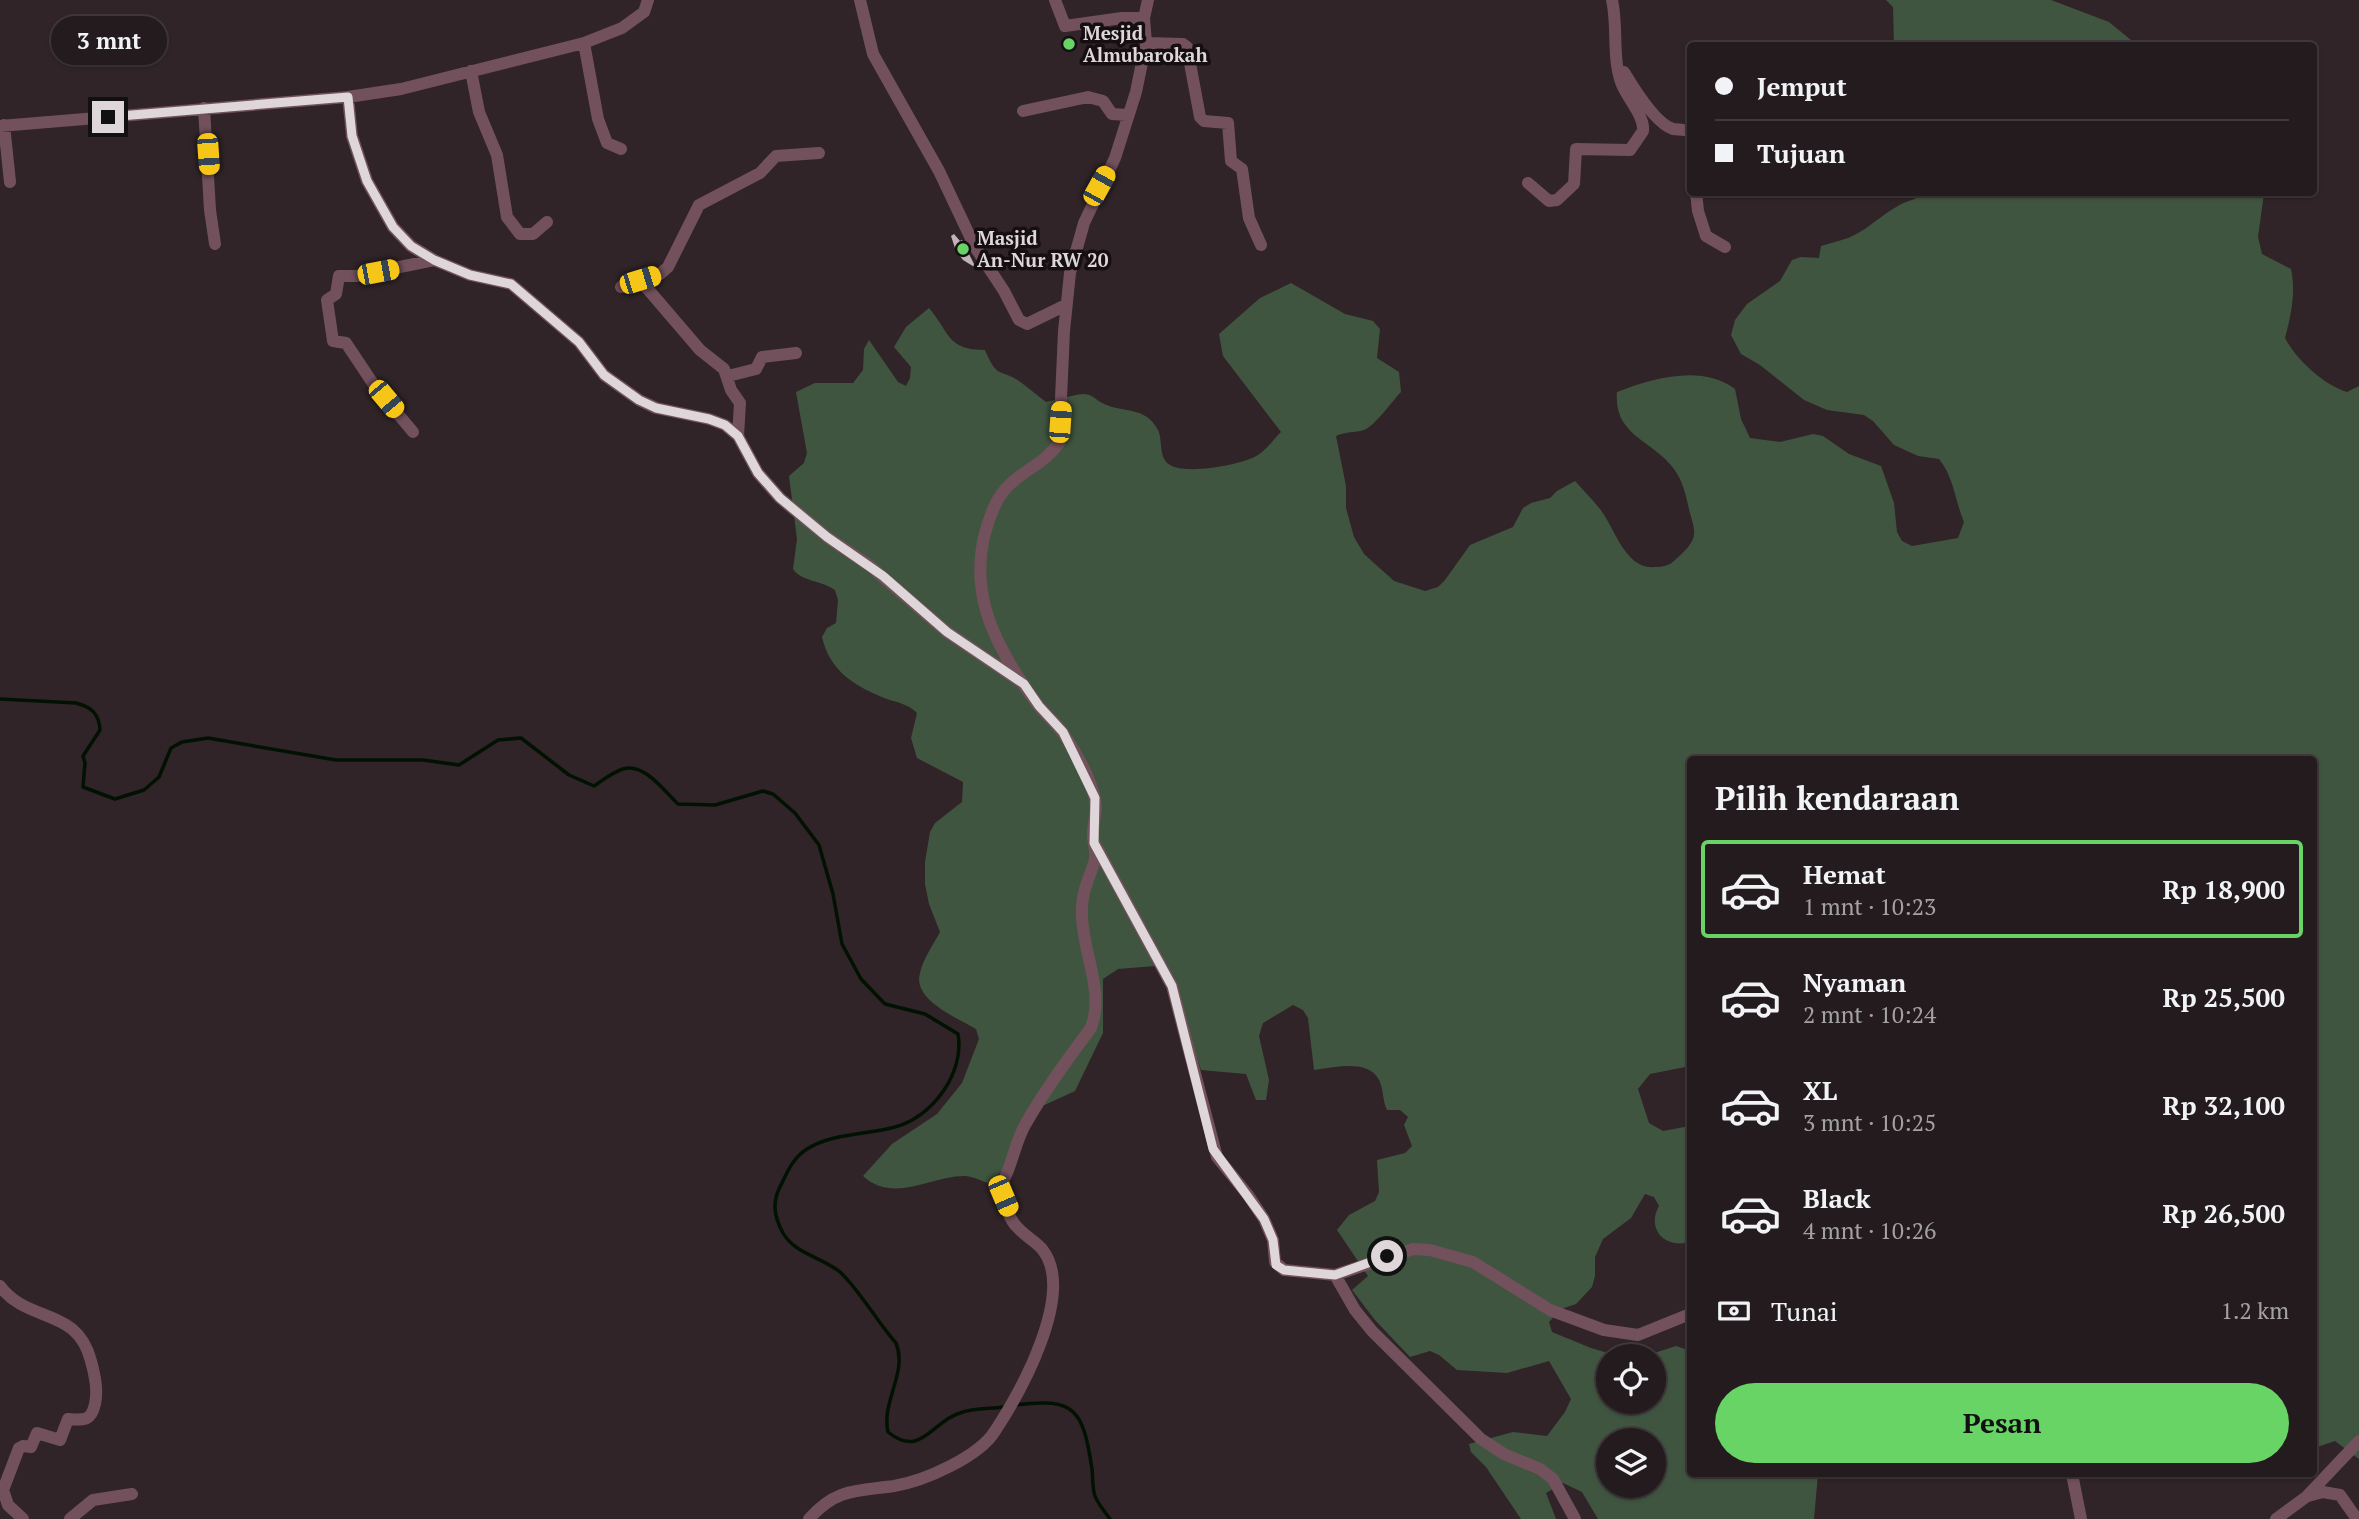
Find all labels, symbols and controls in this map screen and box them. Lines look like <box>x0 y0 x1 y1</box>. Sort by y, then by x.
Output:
callout: 3 mnt <box>50 16 166 64</box>
place label: Mesjid Almubarokah <box>1083 20 1208 67</box>
text: 3 mnt <box>77 25 141 56</box>
marker: Mesjid Almubarokah <box>1061 36 1077 52</box>
text: Jemput <box>1757 69 1847 103</box>
route end <box>92 101 124 133</box>
car <box>197 132 220 176</box>
text: Tujuan <box>1757 136 1845 170</box>
car <box>1080 163 1119 209</box>
place label: Masjid An-Nur RW 20 <box>977 225 1109 272</box>
marker: Masjid An-Nur RW 20 <box>955 241 971 257</box>
car <box>356 258 401 286</box>
car <box>617 264 664 296</box>
car <box>365 376 408 422</box>
car <box>1049 400 1072 444</box>
text: Pilih kendaraan <box>1715 777 1959 819</box>
text: Hemat <box>1803 857 1886 891</box>
icon: car <box>1719 858 1782 921</box>
text: Rp 18,900 <box>2163 872 2285 906</box>
text: 1 mnt · 10:23 <box>1803 891 1936 922</box>
text: Nyaman <box>1803 965 1906 999</box>
icon: car <box>1719 966 1782 1029</box>
text: Rp 25,500 <box>2163 980 2285 1014</box>
text: 2 mnt · 10:24 <box>1803 999 1936 1030</box>
text: XL <box>1803 1073 1837 1107</box>
icon: car <box>1719 1074 1782 1137</box>
text: Rp 32,100 <box>2163 1088 2285 1122</box>
text: 3 mnt · 10:25 <box>1803 1107 1936 1138</box>
car <box>986 1173 1021 1219</box>
text: Black <box>1803 1181 1871 1215</box>
icon: car <box>1719 1182 1782 1245</box>
text: Rp 26,500 <box>2163 1196 2285 1230</box>
text: 4 mnt · 10:26 <box>1803 1215 1936 1246</box>
route start <box>1371 1240 1403 1272</box>
icon: cash <box>1715 1292 1753 1330</box>
text: Tunai <box>1771 1294 1838 1328</box>
text: 1.2 km <box>2221 1295 2289 1326</box>
map controls <box>1596 1344 1666 1498</box>
button: locate <box>1596 1344 1666 1414</box>
button: Pesan <box>1715 1383 2289 1463</box>
button: layers <box>1596 1428 1666 1498</box>

